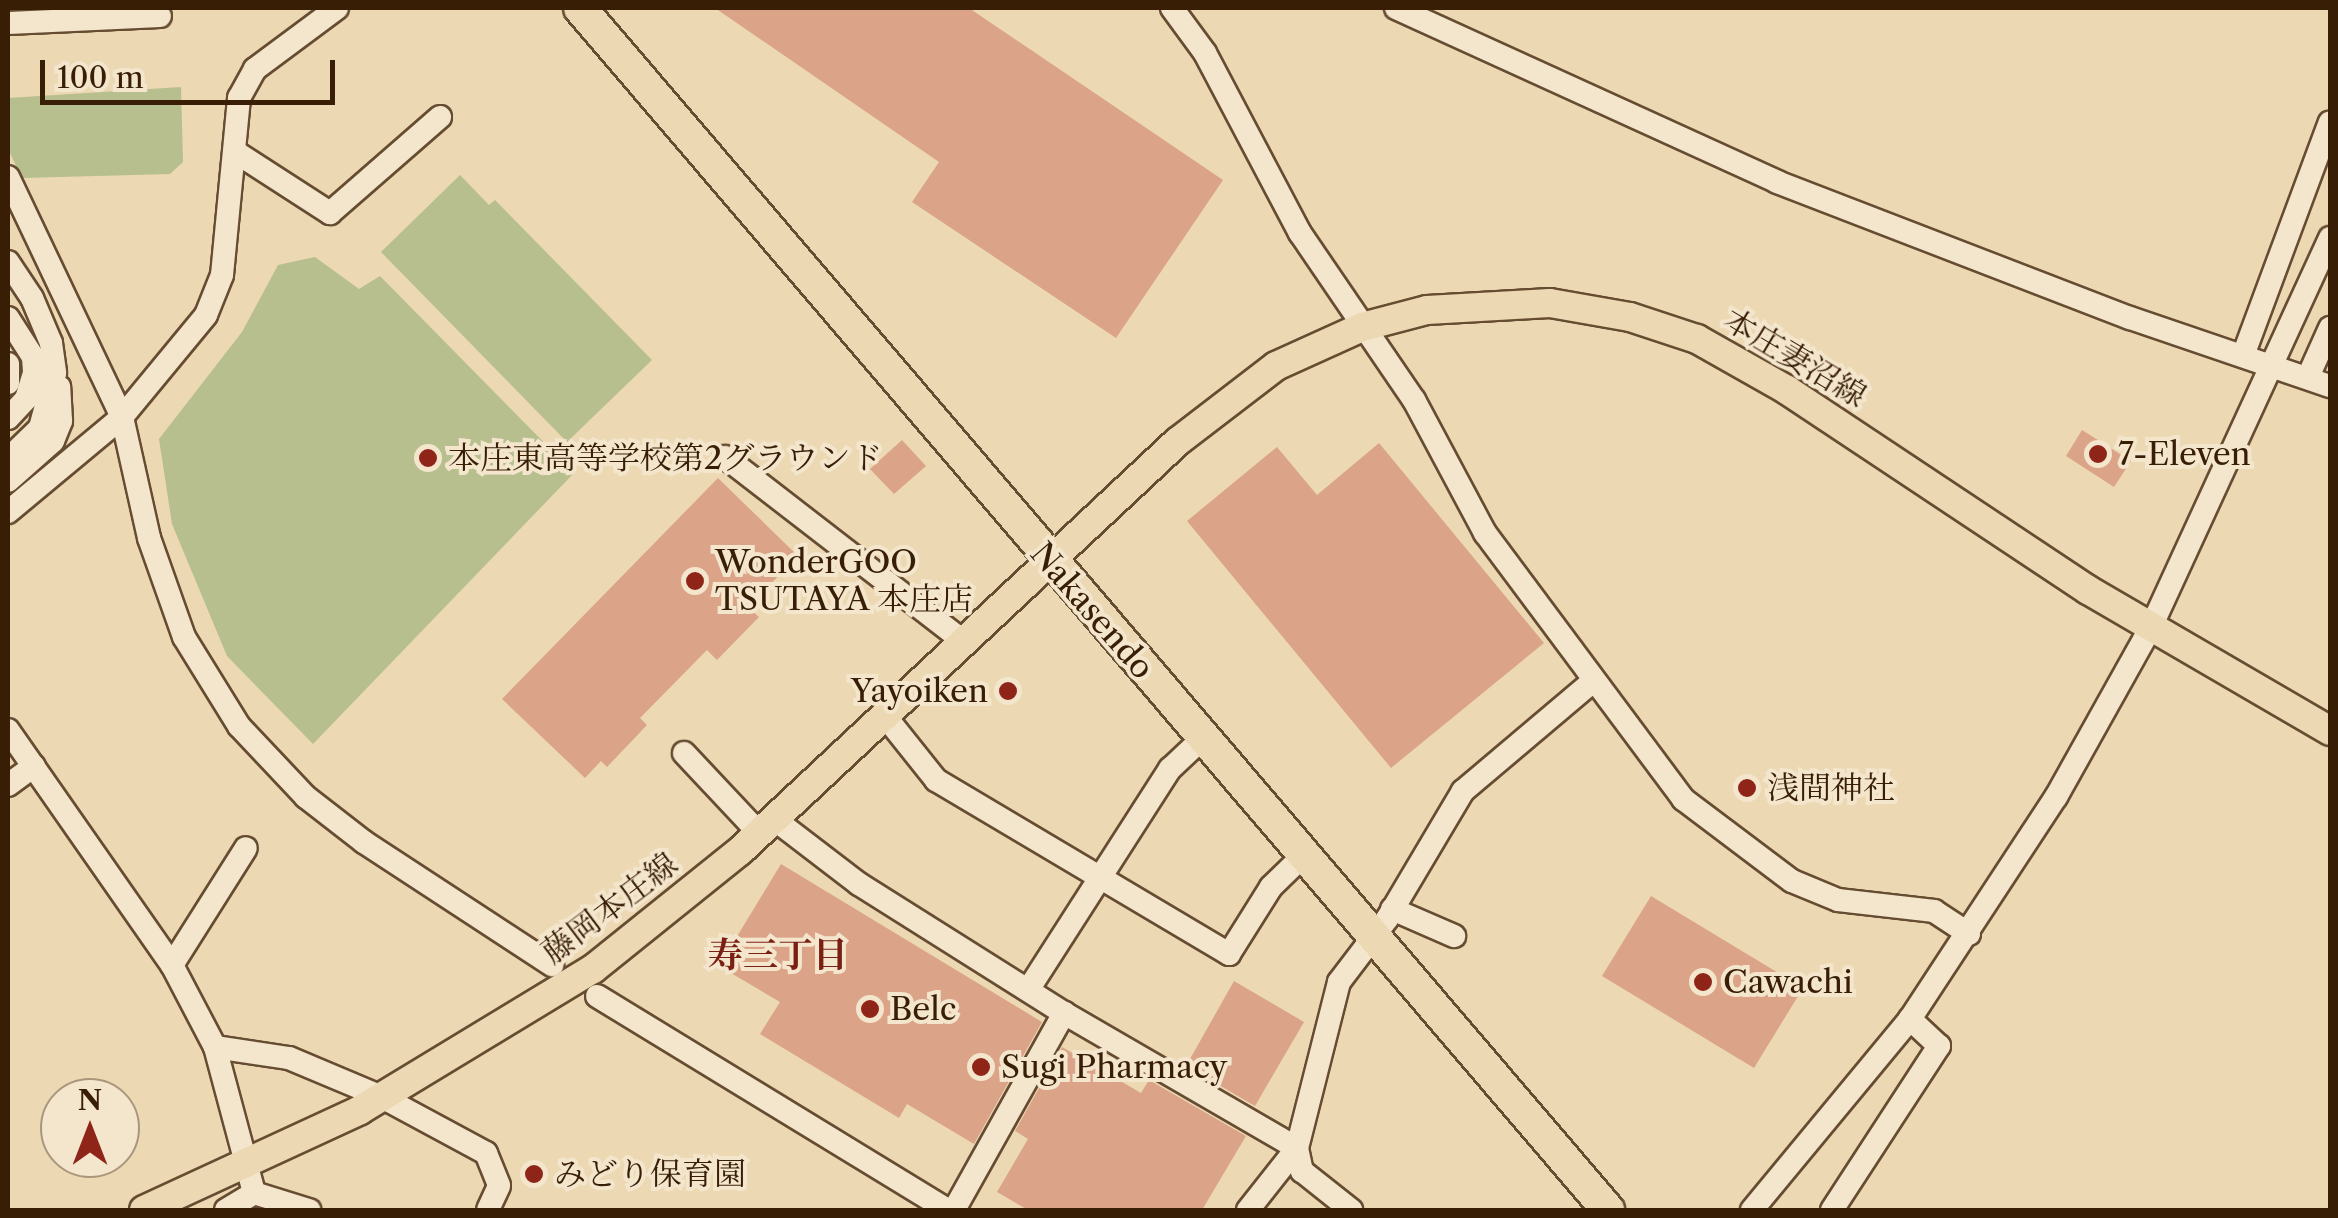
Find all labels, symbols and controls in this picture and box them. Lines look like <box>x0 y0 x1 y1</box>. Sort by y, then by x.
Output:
scale bar <box>45 40 340 102</box>
text: 100 m <box>57 59 144 96</box>
street label: 本庄妻沼線 <box>1717 300 1873 416</box>
place label: 7-Eleven <box>2118 435 2251 473</box>
place label: 本庄東高等学校第2グラウンド <box>448 439 882 477</box>
marker: 7-Eleven <box>2087 443 2109 465</box>
marker: 本庄東高等学校第2グラウンド <box>417 447 439 469</box>
street label: Nakasendo <box>1022 535 1162 687</box>
place label: WonderGOO TSUTAYA 本庄店 <box>715 544 974 619</box>
marker: WonderGOO TSUTAYA 本庄店 <box>684 570 706 592</box>
place label: Yayoiken <box>851 672 988 710</box>
marker: Yayoiken <box>997 680 1019 702</box>
place label: 浅間神社 <box>1767 769 1895 807</box>
marker: 浅間神社 <box>1736 777 1758 799</box>
street label: 藤岡本庄線 <box>535 845 685 971</box>
district label: 寿三丁目 <box>708 934 848 976</box>
place label: Cawachi <box>1723 963 1853 1001</box>
marker: Cawachi <box>1692 971 1714 993</box>
place label: Belc <box>890 990 957 1028</box>
marker: Belc <box>859 998 881 1020</box>
place label: Sugi Pharmacy <box>1001 1048 1227 1086</box>
marker: Sugi Pharmacy <box>970 1056 992 1078</box>
north arrow <box>40 1078 140 1178</box>
text: N <box>78 1083 102 1117</box>
place label: みどり保育園 <box>554 1155 746 1193</box>
marker: みどり保育園 <box>523 1163 545 1185</box>

